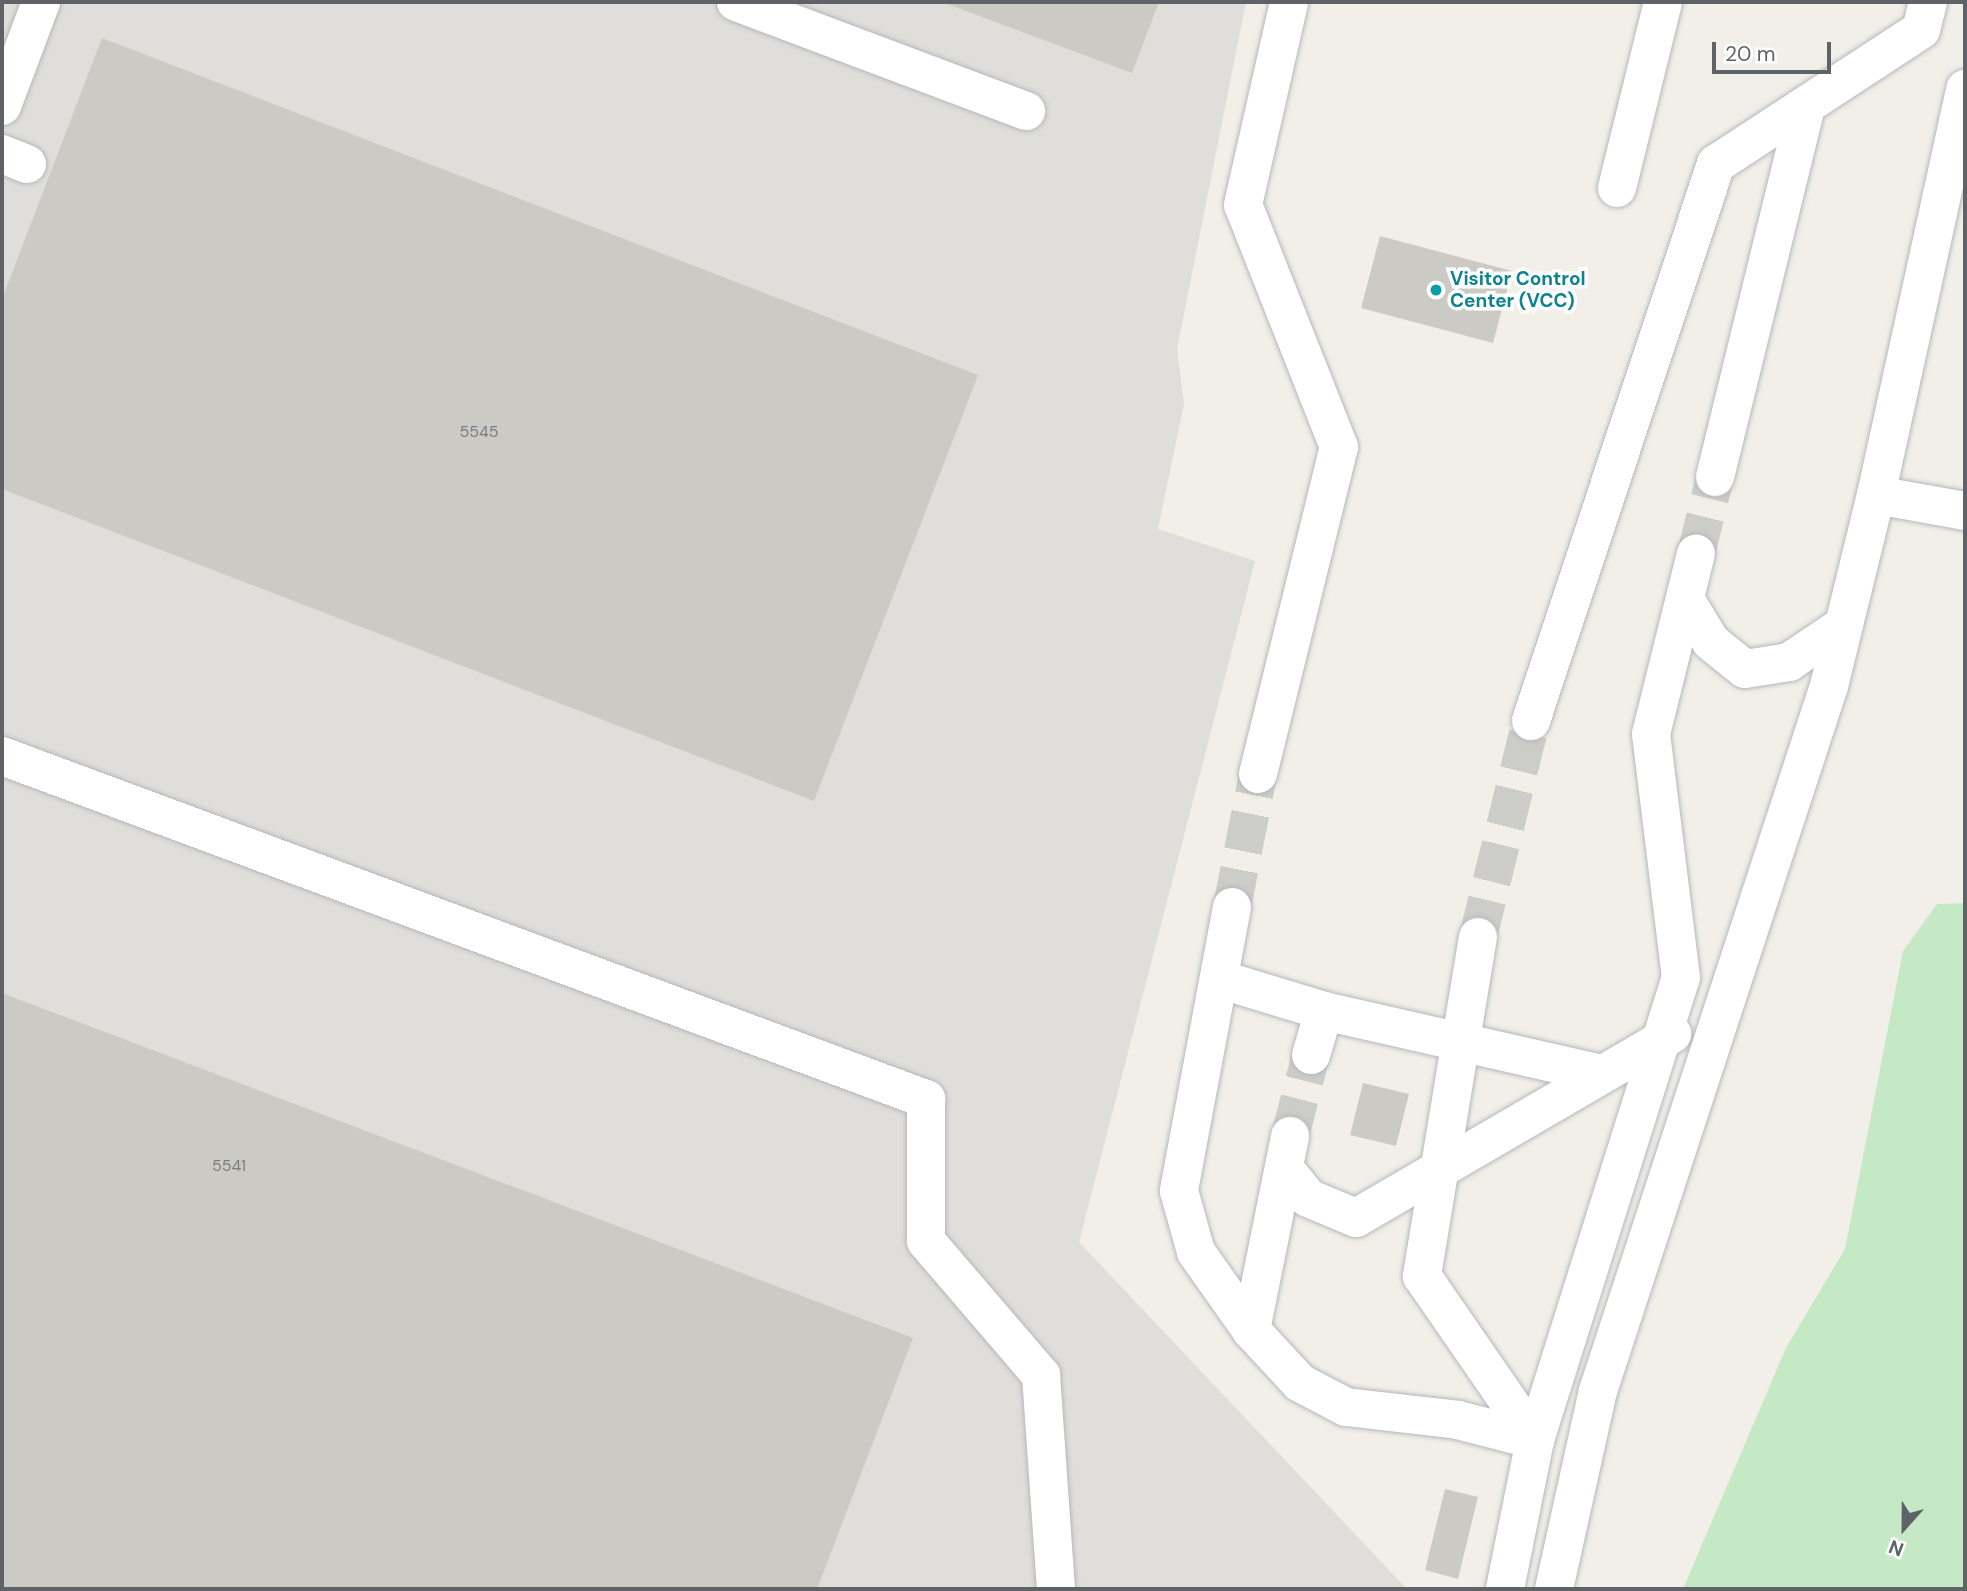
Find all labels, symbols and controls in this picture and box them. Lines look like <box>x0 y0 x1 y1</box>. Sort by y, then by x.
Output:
scale bar <box>1715 28 1834 72</box>
text: 20 m <box>1725 40 1776 68</box>
place label: Visitor Control Center (VCC) <box>1450 268 1586 312</box>
marker: Visitor Control Center (VCC) <box>1428 282 1444 298</box>
house number: 5545 <box>460 422 498 442</box>
house number: 5541 <box>212 1156 246 1176</box>
north arrow <box>1869 1493 1939 1563</box>
text: N <box>1885 1534 1907 1562</box>

